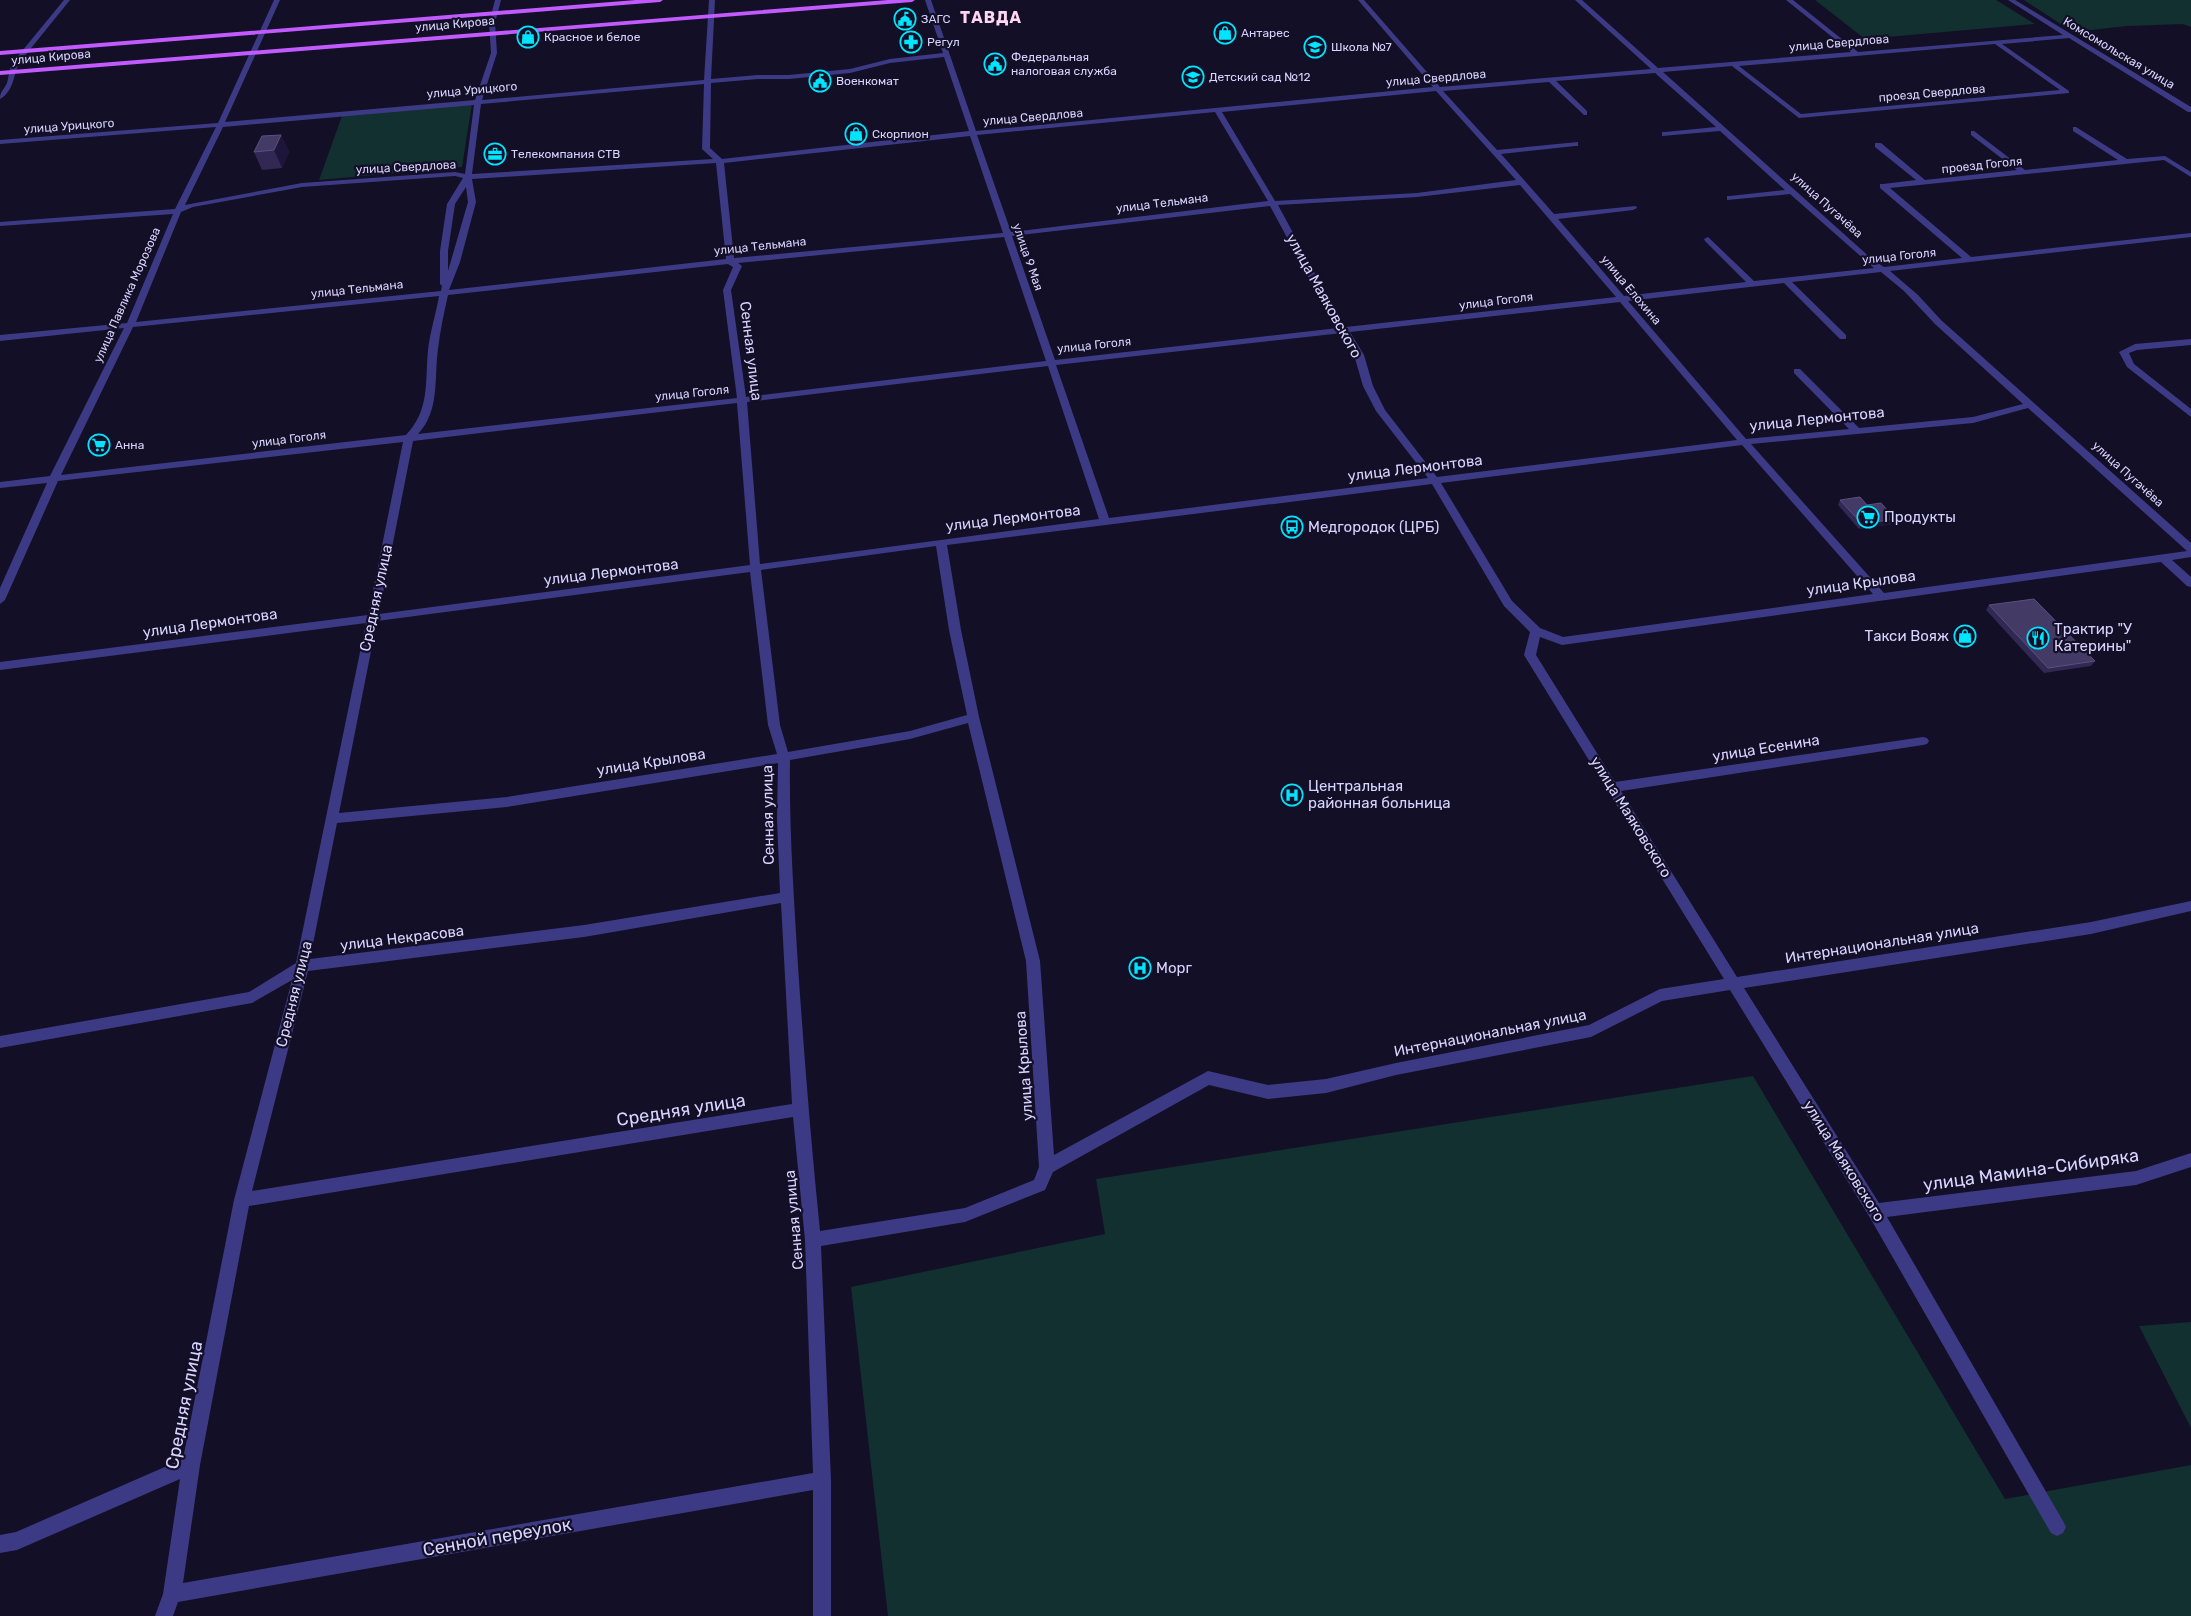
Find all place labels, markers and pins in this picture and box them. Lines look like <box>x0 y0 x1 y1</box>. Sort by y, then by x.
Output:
public building icon: ЗАГС <box>893 7 917 31</box>
place label: ЗАГС <box>921 12 951 26</box>
shop icon: Антарес <box>1213 21 1237 45</box>
shop icon: Красное и белое <box>516 25 540 49</box>
place label: Антарес <box>1241 26 1290 40</box>
place label: Красное и белое <box>544 30 641 44</box>
pharmacy icon: Регул <box>899 30 923 54</box>
place label: Регул <box>927 35 960 49</box>
school or university icon: Школа №7 <box>1303 35 1327 59</box>
place label: Школа №7 <box>1331 40 1392 54</box>
place label: Федеральная налоговая служба <box>1011 50 1117 78</box>
public building icon: Федеральная налоговая служба <box>983 52 1007 76</box>
school or university icon: Детский сад №12 <box>1181 65 1205 89</box>
public building icon: Военкомат <box>808 69 832 93</box>
place label: Детский сад №12 <box>1209 70 1310 84</box>
place label: Военкомат <box>836 74 899 88</box>
shop icon: Скорпион <box>844 122 868 146</box>
place label: Скорпион <box>872 127 929 141</box>
office icon: Телекомпания СТВ <box>483 142 507 166</box>
place label: Телекомпания СТВ <box>511 147 620 161</box>
supermarket icon: Анна <box>87 433 111 457</box>
place label: Анна <box>115 438 144 452</box>
supermarket icon: Продукты <box>1856 505 1880 529</box>
place label: Продукты <box>1884 508 1956 526</box>
bus stop icon: Медгородок (ЦРБ) <box>1280 515 1304 539</box>
place label: Медгородок (ЦРБ) <box>1308 518 1439 536</box>
place label: Трактир "У Катерины" <box>2054 620 2132 655</box>
shop icon: Такси Вояж <box>1953 624 1977 648</box>
restaurant icon: Трактир "У Катерины" <box>2026 626 2050 650</box>
place label: Такси Вояж <box>1864 627 1949 645</box>
place label: Центральная районная больница <box>1308 777 1451 812</box>
hospital icon: Центральная районная больница <box>1280 783 1304 807</box>
hospital icon: Морг <box>1128 956 1152 980</box>
place label: Морг <box>1156 959 1192 977</box>

